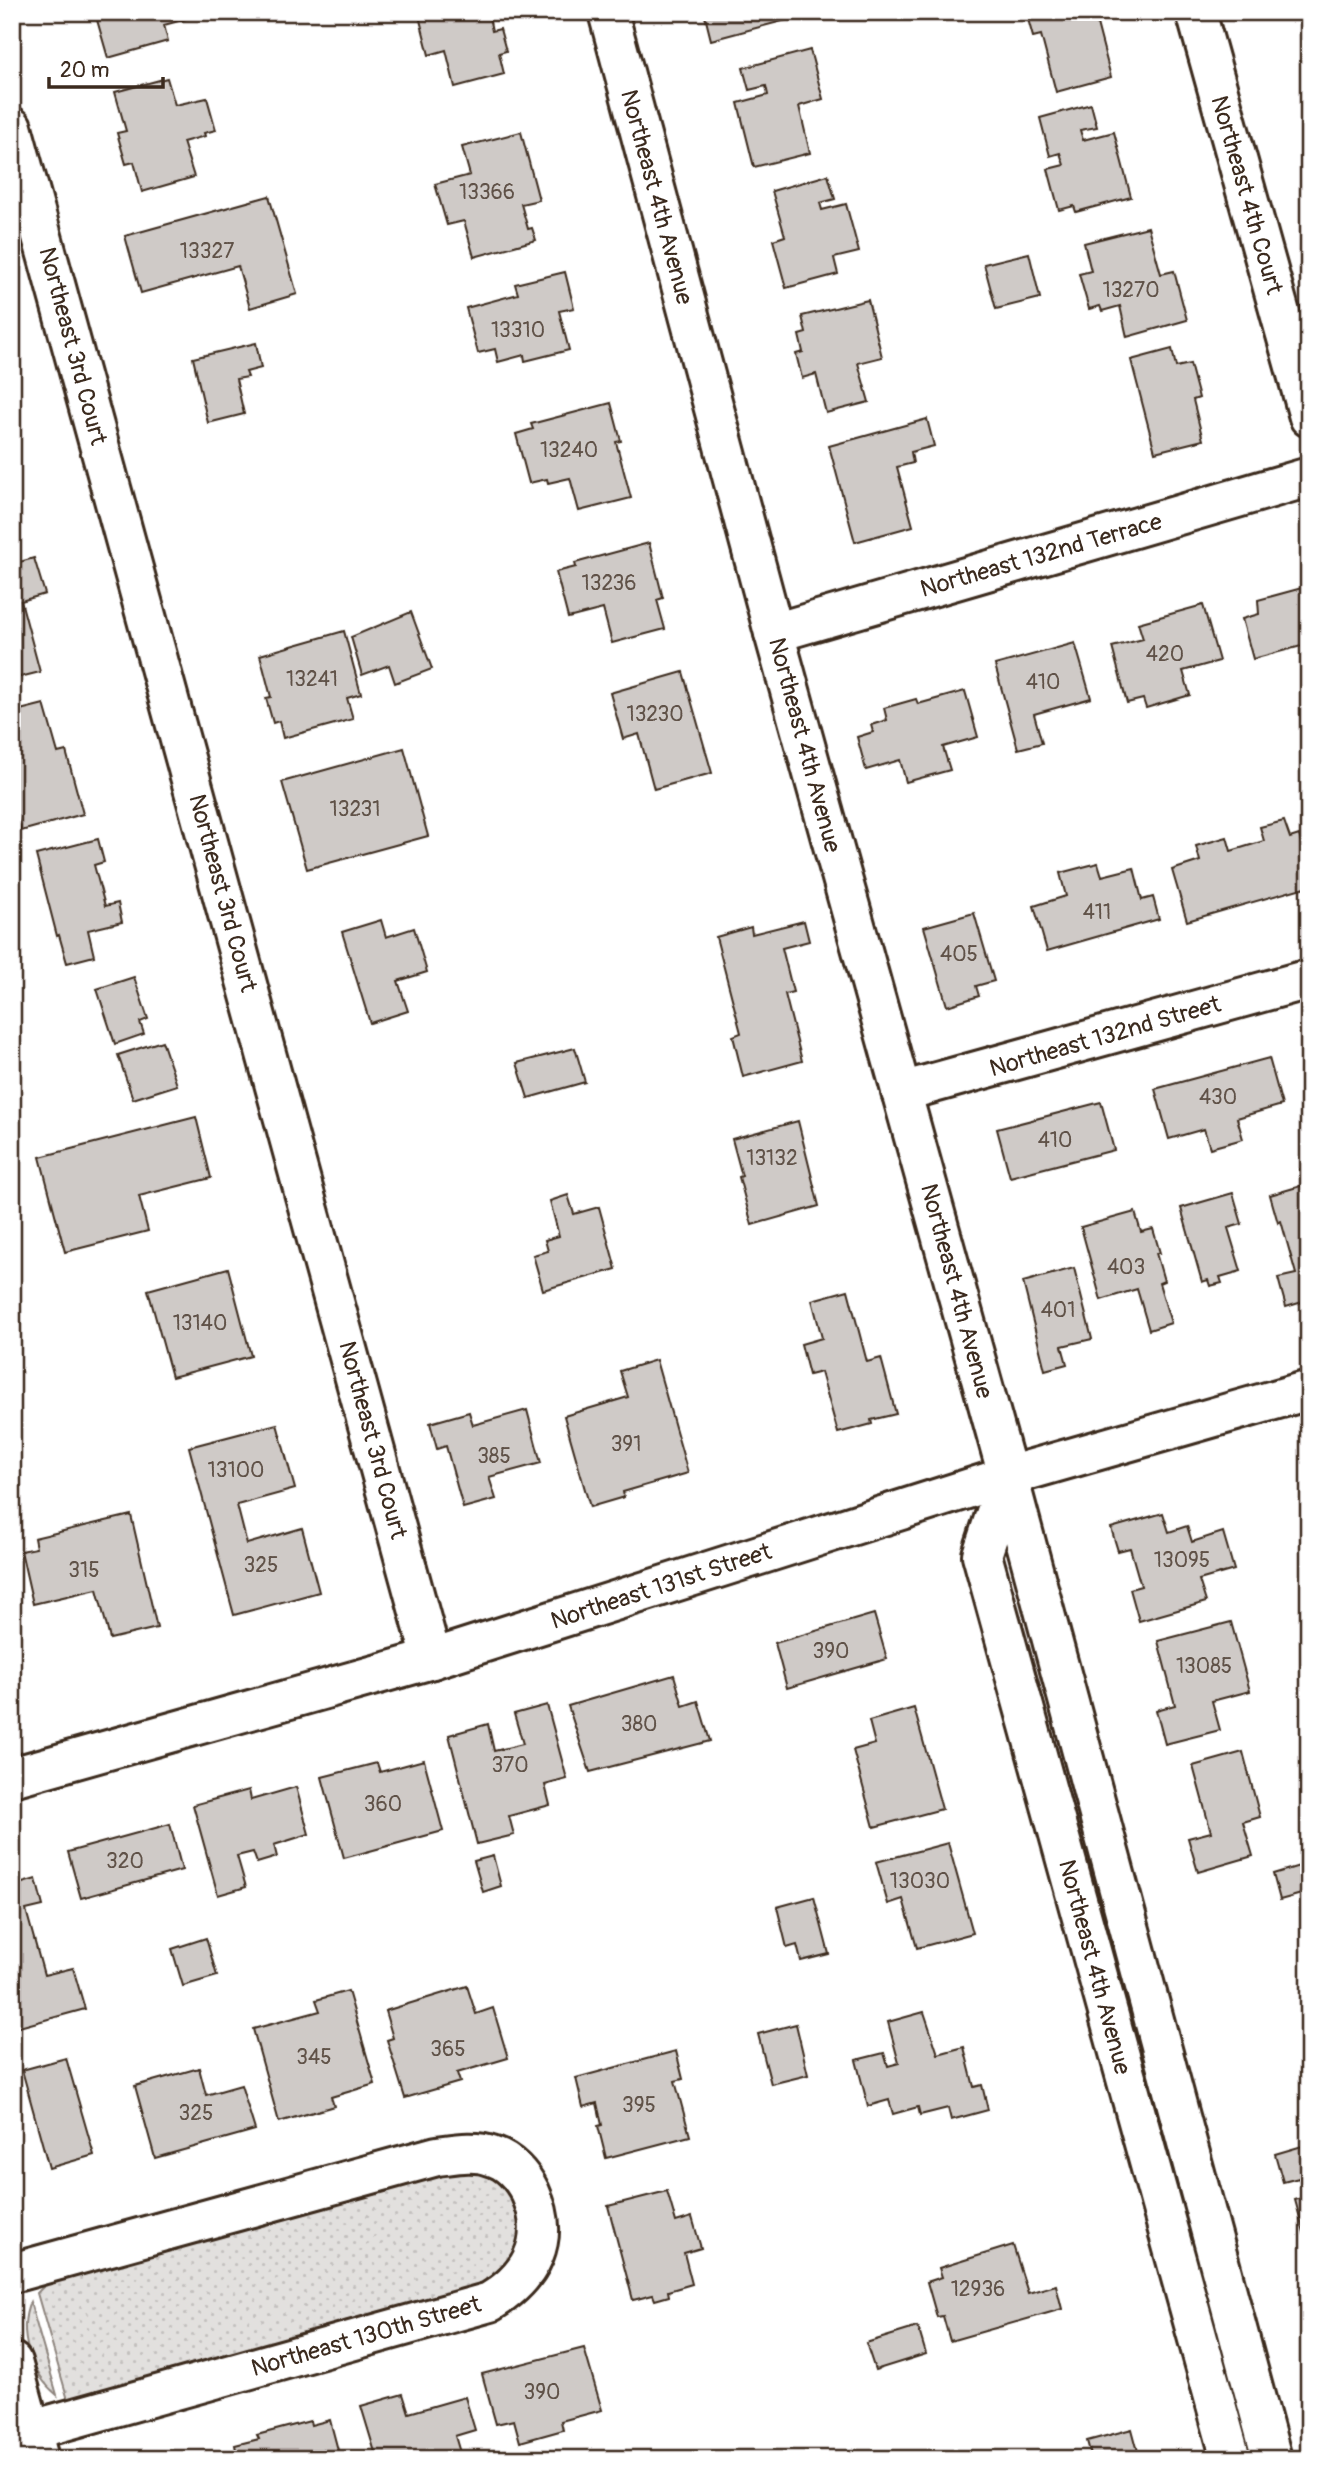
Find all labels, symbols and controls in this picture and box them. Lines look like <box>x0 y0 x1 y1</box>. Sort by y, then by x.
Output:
scale bar <box>49 46 163 90</box>
text: 20 m <box>60 57 109 84</box>
street label: Northeast 4th Avenue <box>614 87 699 308</box>
street label: Northeast 4th Court <box>1204 92 1289 298</box>
house number: 13366 <box>459 179 515 206</box>
house number: 13327 <box>180 238 234 265</box>
street label: Northeast 3rd Court <box>32 244 113 449</box>
house number: 13270 <box>1102 277 1160 304</box>
house number: 13310 <box>491 317 545 344</box>
house number: 13240 <box>540 437 598 464</box>
street label: Northeast 132nd Terrace <box>917 507 1165 604</box>
house number: 13236 <box>582 570 636 597</box>
street label: Northeast 4th Avenue <box>762 635 847 856</box>
house number: 420 <box>1146 641 1184 668</box>
house number: 13241 <box>286 666 338 693</box>
house number: 410 <box>1026 669 1060 696</box>
house number: 13230 <box>626 701 684 728</box>
street label: Northeast 3rd Court <box>182 791 263 996</box>
house number: 13231 <box>330 796 380 823</box>
house number: 411 <box>1083 899 1111 926</box>
house number: 405 <box>940 941 978 968</box>
street label: Northeast 132nd Street <box>986 990 1224 1083</box>
house number: 430 <box>1199 1084 1237 1111</box>
house number: 410 <box>1038 1127 1072 1154</box>
house number: 13132 <box>746 1145 798 1172</box>
street label: Northeast 4th Avenue <box>914 1181 999 1402</box>
house number: 403 <box>1107 1254 1145 1281</box>
house number: 401 <box>1041 1297 1075 1324</box>
house number: 13140 <box>173 1310 227 1337</box>
street label: Northeast 3rd Court <box>332 1338 413 1543</box>
house number: 391 <box>611 1431 641 1458</box>
house number: 385 <box>477 1443 511 1470</box>
house number: 13100 <box>208 1457 264 1484</box>
street label: Northeast 131st Street <box>547 1537 775 1636</box>
house number: 13095 <box>1154 1547 1210 1574</box>
house number: 325 <box>244 1552 278 1579</box>
house number: 315 <box>68 1557 100 1584</box>
house number: 390 <box>813 1638 849 1665</box>
house number: 13085 <box>1176 1653 1232 1680</box>
house number: 380 <box>621 1711 657 1738</box>
house number: 370 <box>491 1752 529 1779</box>
house number: 360 <box>364 1791 402 1818</box>
house number: 320 <box>106 1848 144 1875</box>
street label: Northeast 4th Avenue <box>1052 1857 1137 2078</box>
house number: 13030 <box>890 1868 950 1895</box>
house number: 365 <box>430 2036 466 2063</box>
house number: 345 <box>296 2044 332 2071</box>
house number: 395 <box>622 2092 656 2119</box>
house number: 325 <box>179 2100 213 2127</box>
house number: 12936 <box>951 2276 1005 2303</box>
street label: Northeast 130th Street <box>248 2290 485 2383</box>
house number: 390 <box>524 2379 560 2406</box>

